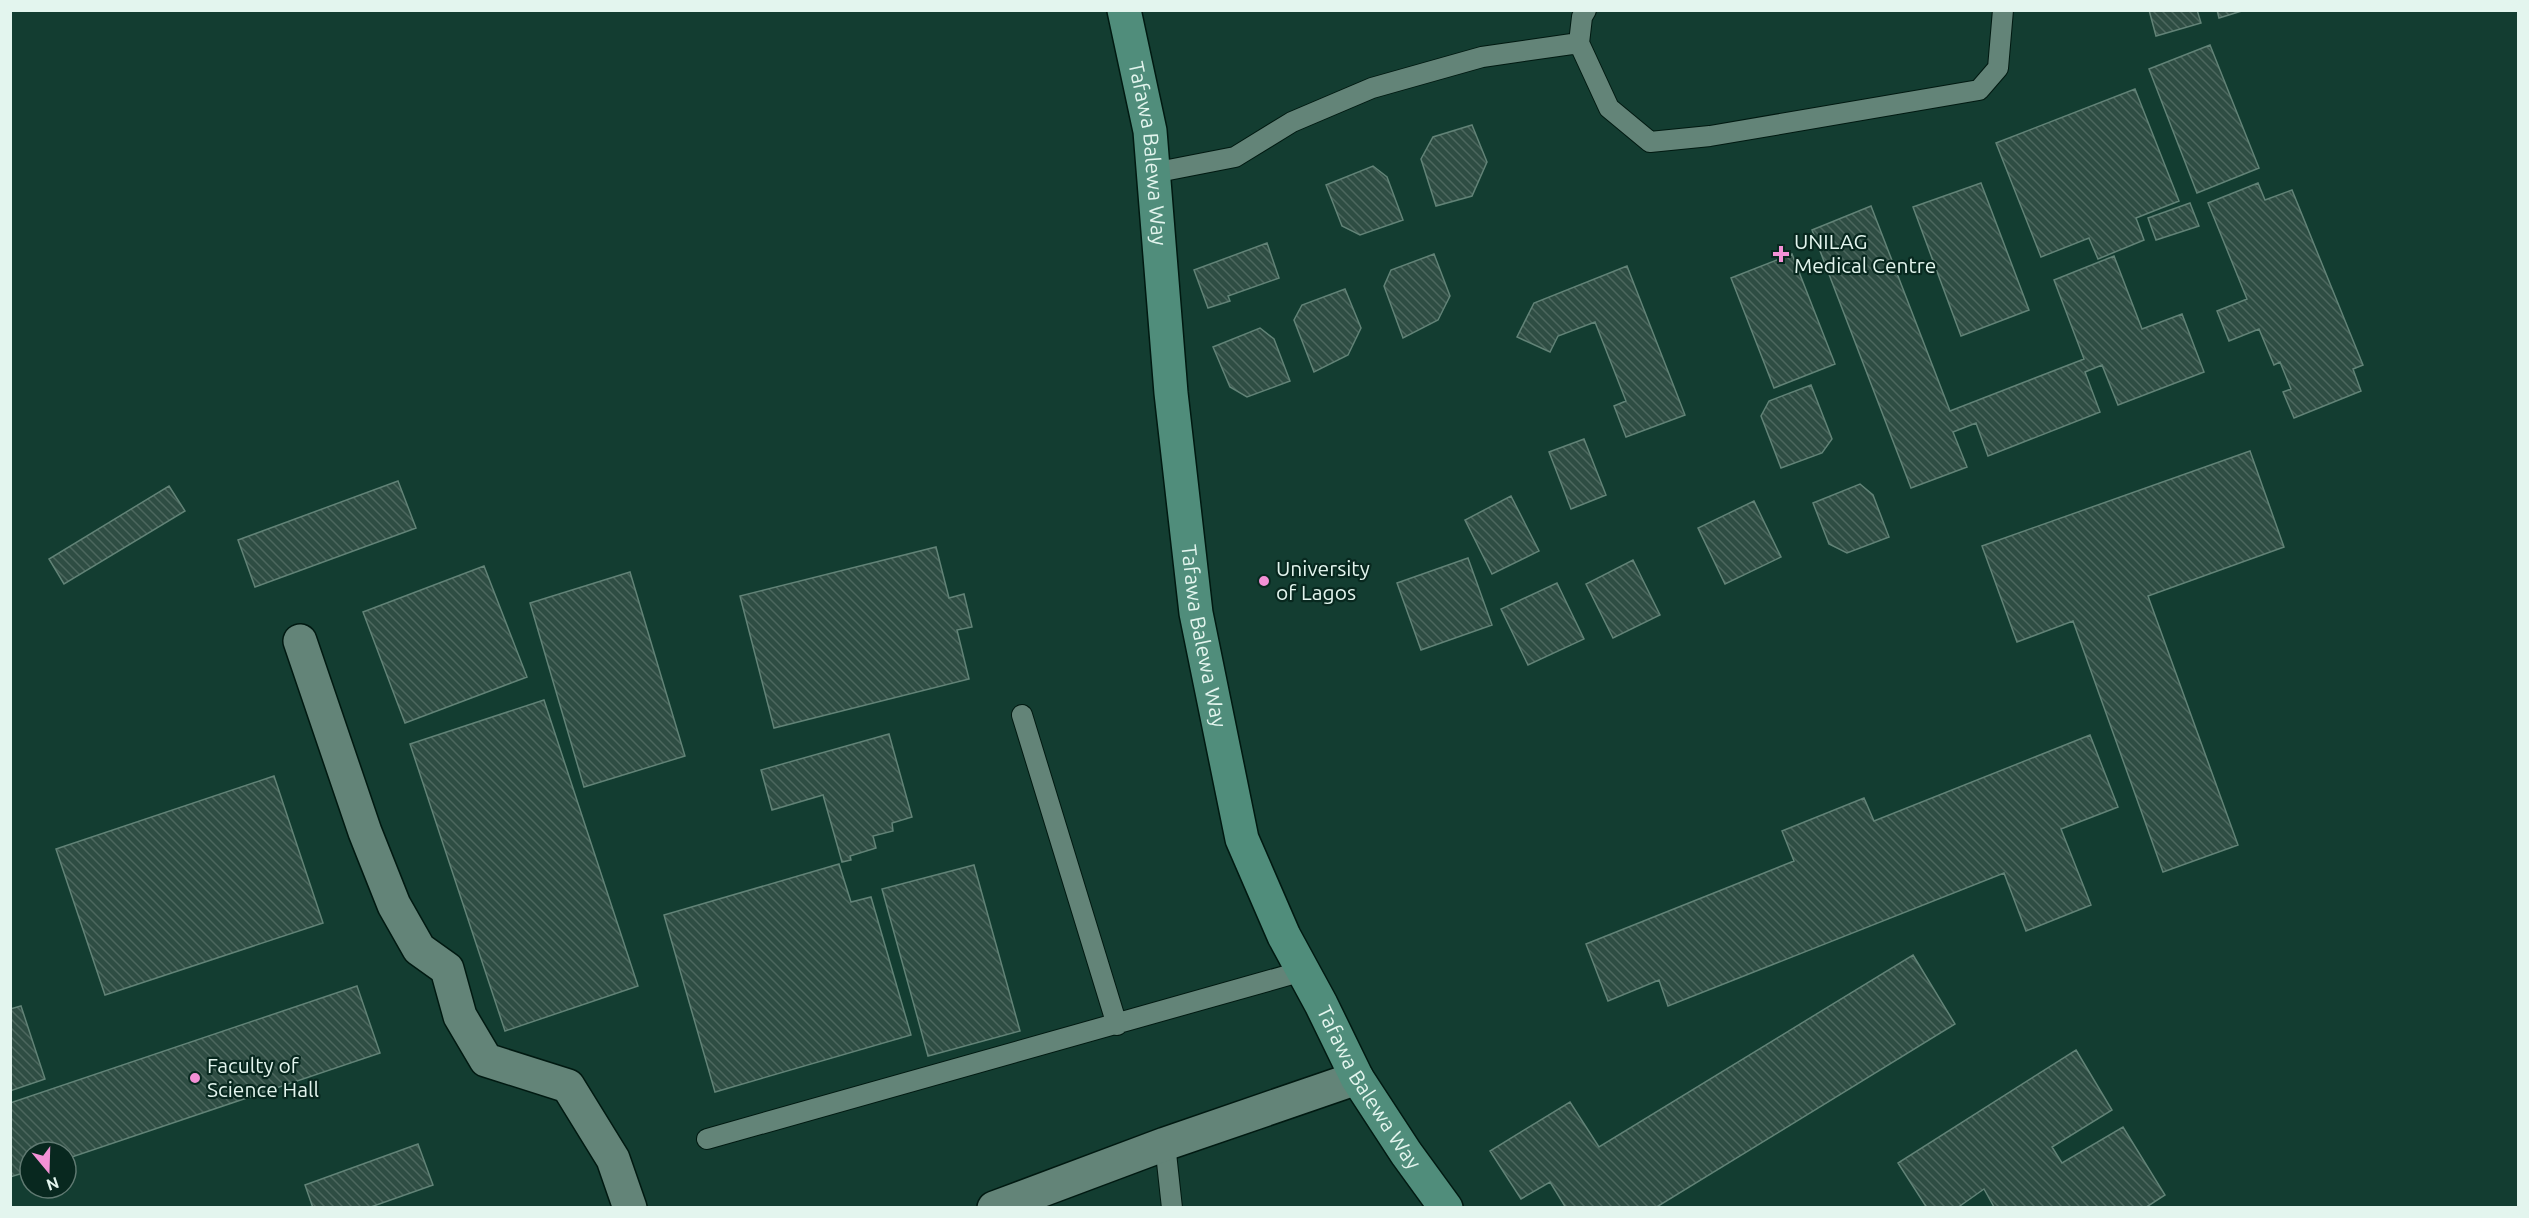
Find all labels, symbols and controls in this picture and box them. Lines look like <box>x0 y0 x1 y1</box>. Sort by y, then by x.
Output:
street label: Tafawa Balewa Way <box>1124 59 1172 246</box>
place label: UNILAG Medical Centre <box>1794 229 1936 277</box>
marker: UNILAG Medical Centre <box>1772 245 1790 263</box>
street label: Tafawa Balewa Way <box>1177 543 1232 730</box>
place label: University of Lagos <box>1276 556 1370 604</box>
marker: University of Lagos <box>1257 574 1271 588</box>
street label: Tafawa Balewa Way <box>1313 1001 1427 1173</box>
place label: Faculty of Science Hall <box>207 1053 319 1101</box>
marker: Faculty of Science Hall <box>188 1071 202 1085</box>
north arrow <box>18 1140 78 1200</box>
text: N <box>44 1174 61 1195</box>

